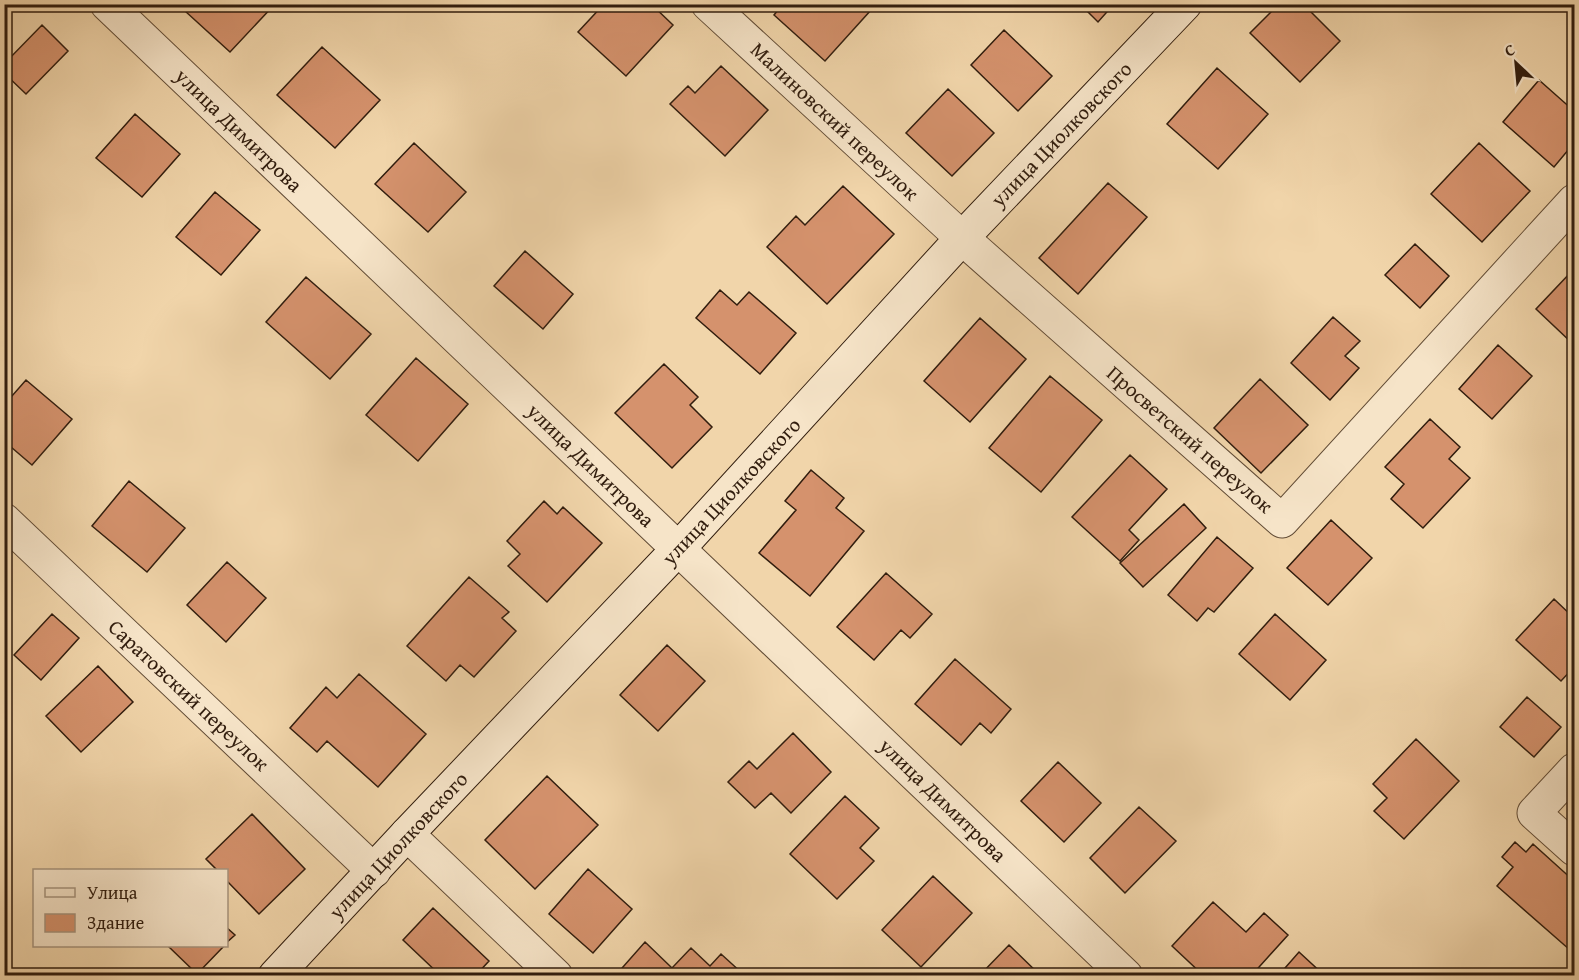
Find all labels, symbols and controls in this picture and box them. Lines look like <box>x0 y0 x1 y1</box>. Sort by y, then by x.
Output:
north arrow <box>1486 33 1546 93</box>
street label: Малиновский переулок <box>744 35 926 208</box>
text: С <box>1500 37 1519 62</box>
street label: улица Циолковского <box>982 54 1139 215</box>
street label: улица Димитрова <box>167 60 310 199</box>
street label: Просветский переулок <box>1100 358 1280 520</box>
street label: улица Димитрова <box>519 395 662 534</box>
street label: улица Циолковского <box>653 410 808 573</box>
street label: Саратовский переулок <box>101 612 277 778</box>
street label: улица Димитрова <box>871 730 1014 869</box>
street label: улица Циолковского <box>320 764 475 927</box>
legend <box>33 869 228 947</box>
text: Улица <box>87 879 138 906</box>
text: Здание <box>87 909 144 936</box>

